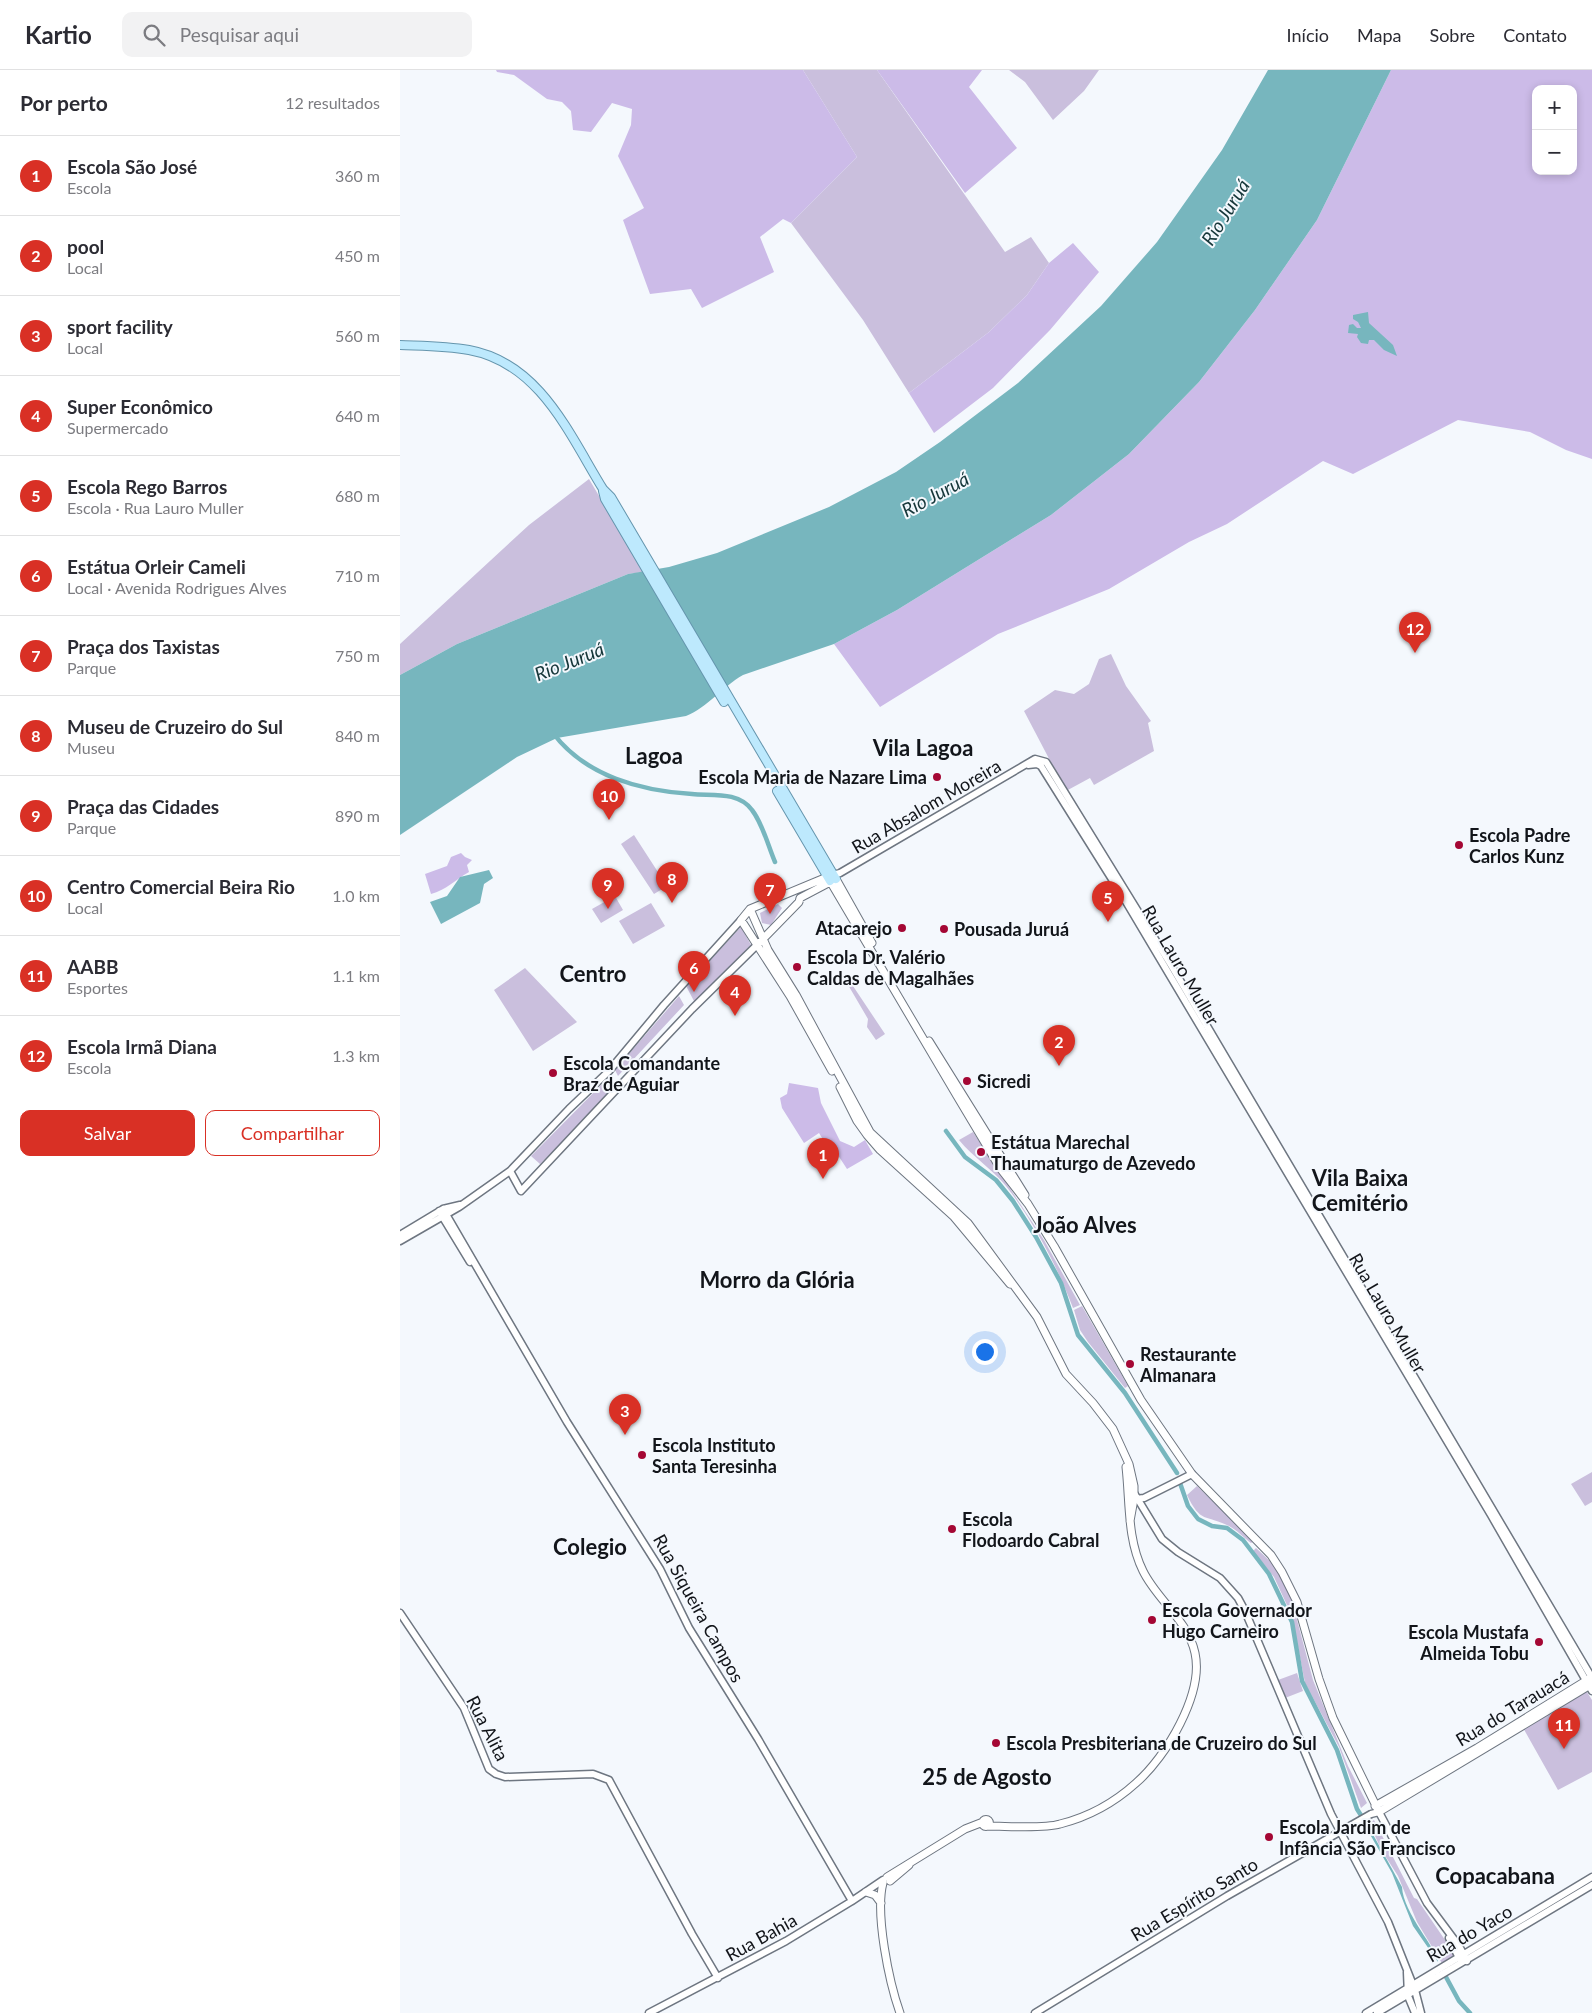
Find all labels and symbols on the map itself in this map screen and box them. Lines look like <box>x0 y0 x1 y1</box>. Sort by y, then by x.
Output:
water label: Rio Juruá <box>1196 175 1254 249</box>
water label: Rio Juruá <box>897 467 973 521</box>
pin: 12 <box>1399 612 1431 653</box>
water label: Rio Juruá <box>531 637 607 685</box>
district label: Vila Lagoa <box>872 734 973 761</box>
district label: Lagoa <box>625 742 683 769</box>
street label: Rua Absalom Moreira <box>847 754 1005 858</box>
place label: Escola Maria de Nazare Lima <box>698 766 927 788</box>
marker: Escola Maria de Nazare Lima <box>931 771 943 783</box>
pin: 10 <box>593 779 625 820</box>
place label: Escola Padre Carlos Kunz <box>1469 824 1571 867</box>
marker: Escola Padre Carlos Kunz <box>1453 839 1465 851</box>
pin: 8 <box>656 862 688 903</box>
pin: 9 <box>592 868 624 909</box>
pin: 7 <box>754 873 786 914</box>
pin: 5 <box>1092 881 1124 922</box>
street label: Rua Lauro Muller <box>1138 901 1224 1029</box>
place label: Atacarejo <box>814 917 892 939</box>
place label: Pousada Juruá <box>954 918 1069 940</box>
marker: Atacarejo <box>896 922 908 934</box>
marker: Pousada Juruá <box>938 923 950 935</box>
place label: Escola Dr. Valério Caldas de Magalhães <box>807 946 974 989</box>
pin: 6 <box>678 951 710 992</box>
district label: Centro <box>559 960 627 987</box>
marker: Escola Dr. Valério Caldas de Magalhães <box>791 961 803 973</box>
pin: 4 <box>719 975 751 1016</box>
pin: 2 <box>1043 1025 1075 1066</box>
place label: Escola Comandante Braz de Aguiar <box>563 1052 720 1095</box>
marker: Escola Comandante Braz de Aguiar <box>547 1067 559 1079</box>
place label: Sicredi <box>977 1070 1031 1092</box>
marker: Sicredi <box>961 1075 973 1087</box>
place label: Estátua Marechal Thaumaturgo de Azevedo <box>991 1131 1196 1174</box>
pin: 1 <box>807 1138 839 1179</box>
marker: Estátua Marechal Thaumaturgo de Azevedo <box>975 1146 987 1158</box>
district label: Vila Baixa Cemitério <box>1311 1164 1408 1216</box>
district label: João Alves <box>1033 1211 1137 1238</box>
street label: Rua Lauro Muller <box>1345 1249 1431 1377</box>
district label: Morro da Glória <box>699 1266 855 1293</box>
your location <box>972 1339 998 1365</box>
place label: Restaurante Almanara <box>1139 1343 1237 1386</box>
marker: Restaurante Almanara <box>1124 1358 1136 1370</box>
pin: 3 <box>609 1394 641 1435</box>
place label: Escola Instituto Santa Teresinha <box>652 1434 777 1477</box>
marker: Escola Instituto Santa Teresinha <box>636 1449 648 1461</box>
place label: Escola Flodoardo Cabral <box>962 1508 1099 1551</box>
marker: Escola Flodoardo Cabral <box>946 1523 958 1535</box>
street label: Rua Siqueira Campos <box>649 1530 749 1686</box>
district label: Colegio <box>553 1533 627 1560</box>
place label: Escola Governador Hugo Carneiro <box>1162 1599 1312 1642</box>
marker: Escola Governador Hugo Carneiro <box>1146 1614 1158 1626</box>
place label: Escola Mustafa Almeida Tobu <box>1408 1621 1529 1664</box>
marker: Escola Mustafa Almeida Tobu <box>1533 1636 1545 1648</box>
street label: Rua do Tarauacá <box>1451 1666 1573 1750</box>
street label: Rua Alita <box>462 1692 514 1764</box>
pin: 11 <box>1548 1708 1580 1749</box>
place label: Escola Presbiteriana de Cruzeiro do Sul <box>1006 1732 1317 1754</box>
marker: Escola Presbiteriana de Cruzeiro do Sul <box>990 1737 1002 1749</box>
district label: 25 de Agosto <box>922 1763 1052 1790</box>
place label: Escola Jardim de Infância São Francisco <box>1279 1816 1456 1859</box>
marker: Escola Jardim de Infância São Francisco <box>1263 1831 1275 1843</box>
street label: Rua Espírito Santo <box>1127 1852 1261 1946</box>
district label: Copacabana <box>1435 1862 1555 1889</box>
street label: Rua do Yaco <box>1422 1900 1516 1966</box>
street label: Rua Bahia <box>721 1908 801 1966</box>

